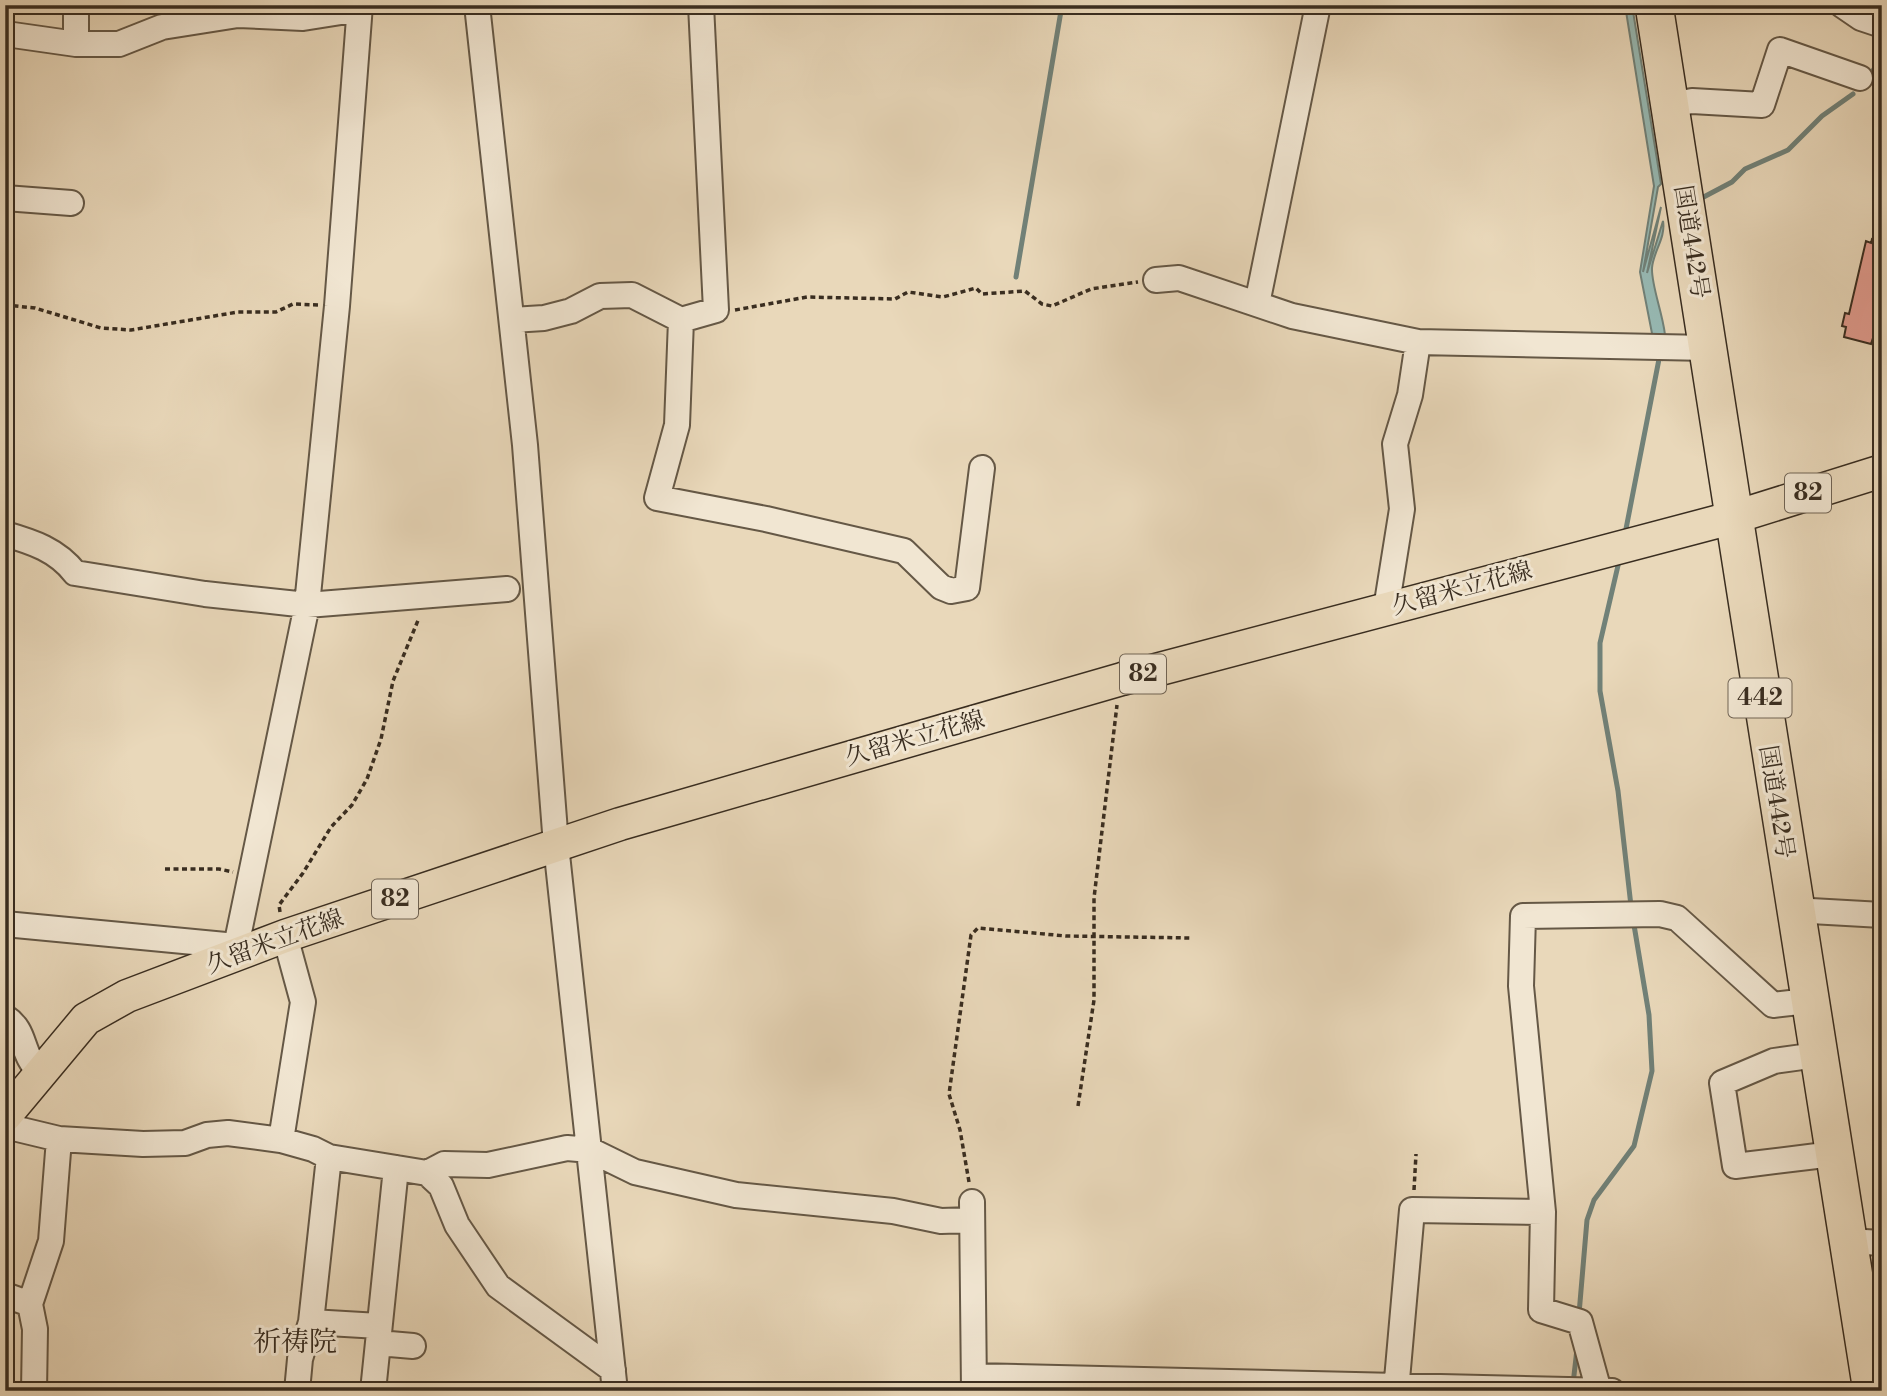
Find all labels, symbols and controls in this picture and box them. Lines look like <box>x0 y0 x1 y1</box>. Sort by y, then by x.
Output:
street label: 国道442号 <box>1667 183 1715 301</box>
road number: 82 <box>1785 474 1831 512</box>
street label: 久留米立花線 <box>1389 556 1535 622</box>
road number: 82 <box>1120 654 1166 694</box>
road number: 442 <box>1728 678 1792 718</box>
street label: 久留米立花線 <box>842 705 988 773</box>
street label: 国道442号 <box>1752 743 1800 861</box>
road number: 82 <box>372 879 418 918</box>
street label: 久留米立花線 <box>202 903 348 981</box>
district label: 祈祷院 <box>253 1325 337 1360</box>

